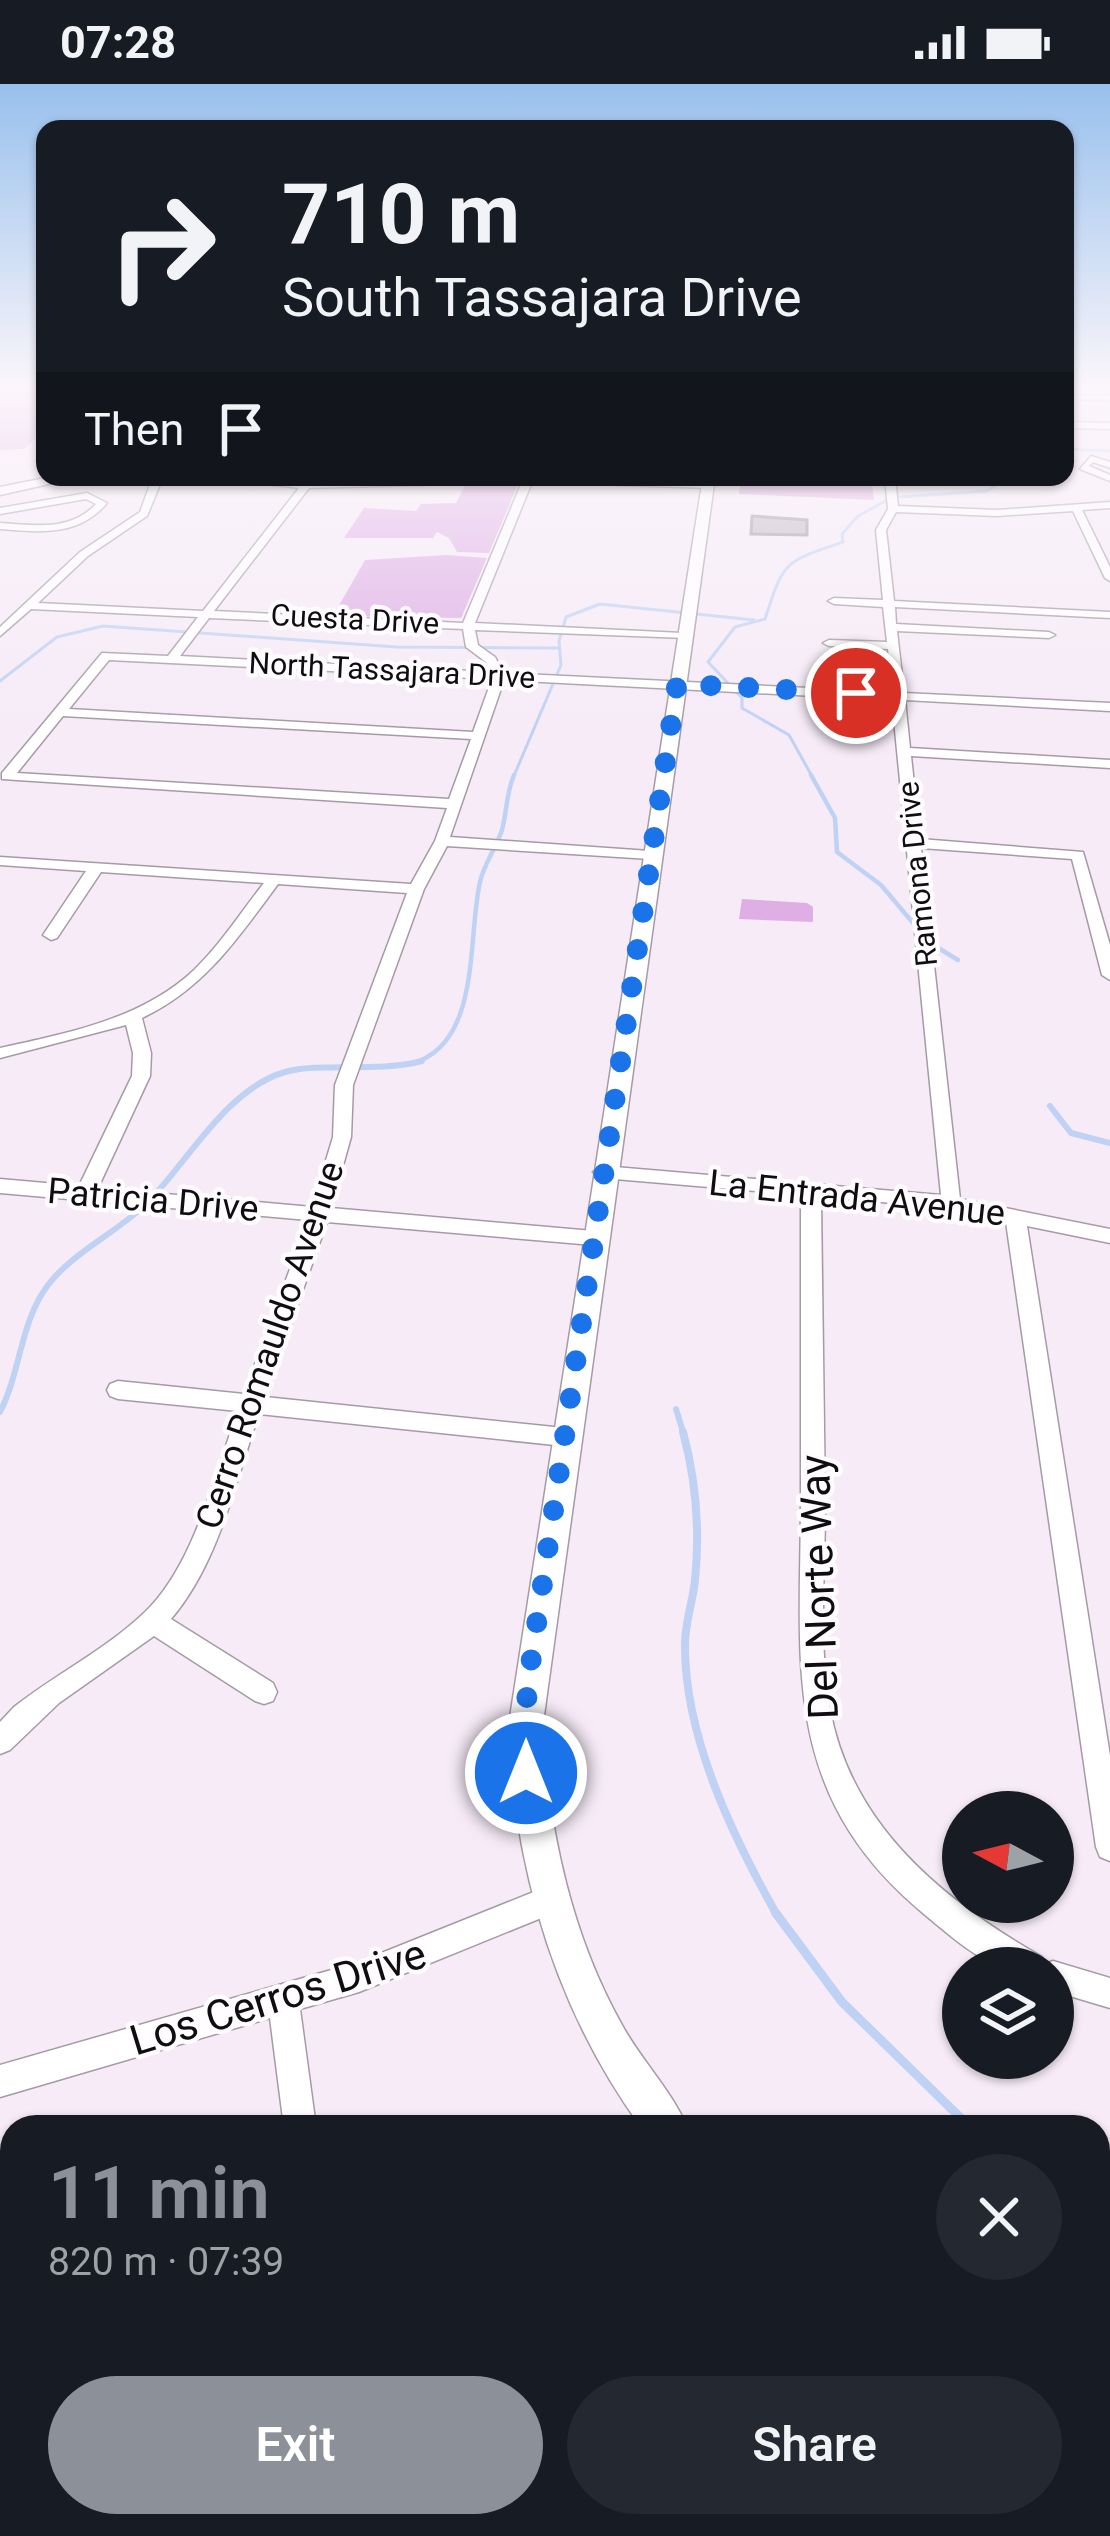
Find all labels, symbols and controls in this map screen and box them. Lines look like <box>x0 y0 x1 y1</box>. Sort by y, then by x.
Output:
text: 07:28 <box>60 16 176 69</box>
text: 710 m <box>282 165 520 264</box>
icon: right <box>84 168 240 324</box>
text: South Tassajara Drive <box>282 266 802 329</box>
icon: arrive <box>208 396 274 462</box>
text: Then <box>84 403 184 456</box>
street label: Cuesta Drive <box>270 597 440 641</box>
pin <box>805 642 907 744</box>
street label: North Tassajara Drive <box>248 645 536 695</box>
icon: arrive <box>823 660 889 726</box>
street label: Ramona Drive <box>890 780 944 968</box>
street label: Cerro Romauldo Avenue <box>187 1156 353 1534</box>
street label: La Entrada Avenue <box>707 1162 1007 1234</box>
street label: Patricia Drive <box>46 1170 260 1230</box>
street label: Del Norte Way <box>790 1454 848 1720</box>
position arrow <box>463 1710 589 1836</box>
north arrow <box>942 1791 1074 1923</box>
map controls <box>942 1791 1074 2079</box>
street label: Los Cerros Drive <box>124 1929 432 2065</box>
button: layers <box>942 1947 1074 2079</box>
text: 11 min <box>48 2151 270 2236</box>
button: close <box>936 2154 1062 2280</box>
text: 820 m · 07:39 <box>48 2239 284 2285</box>
button: Exit <box>48 2376 543 2514</box>
button: Share <box>567 2376 1062 2514</box>

